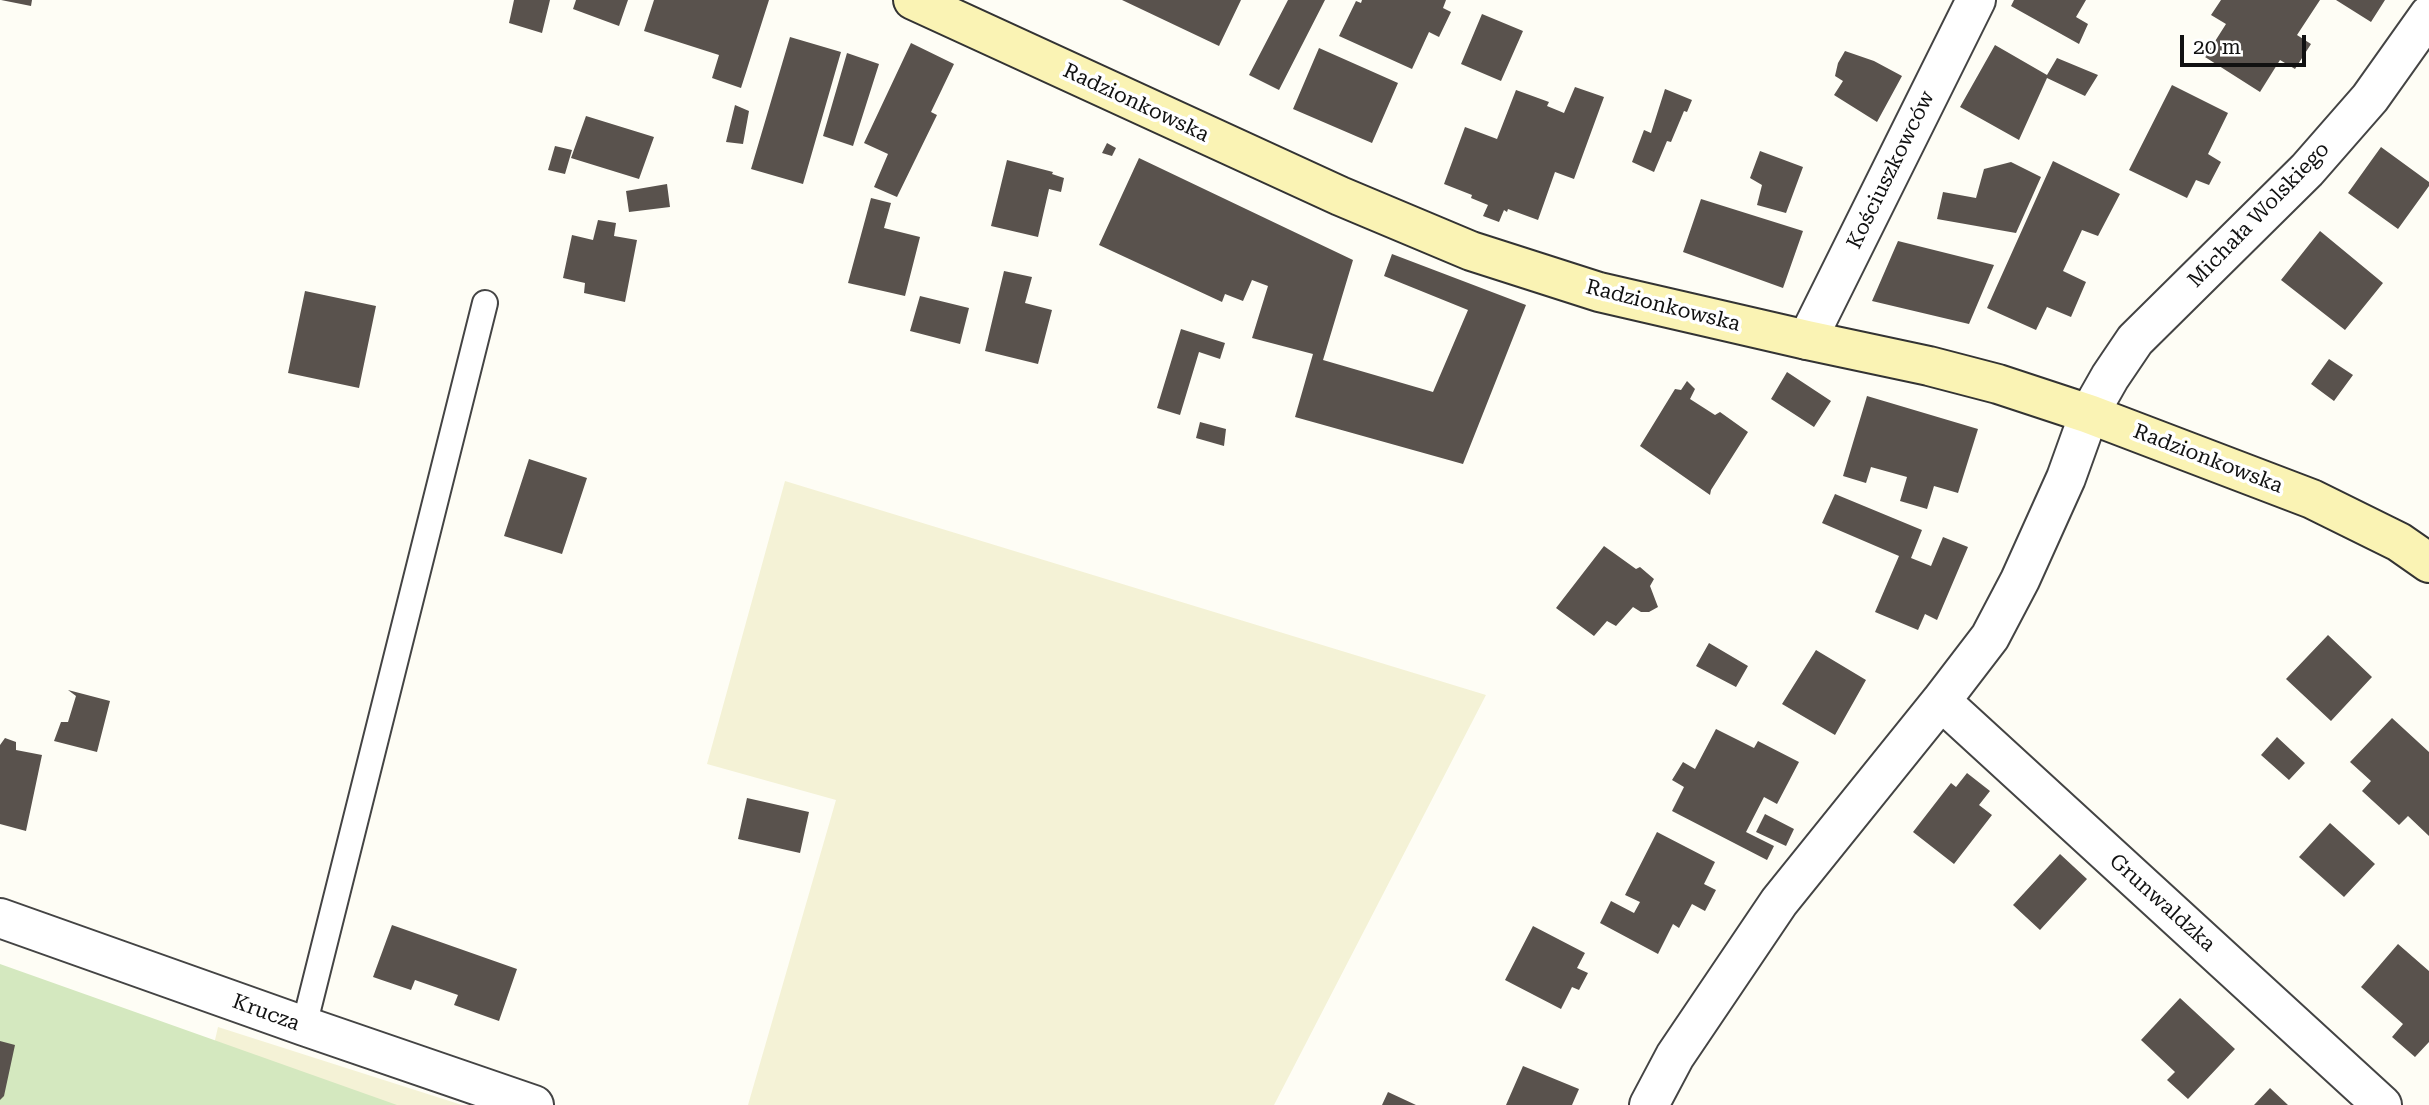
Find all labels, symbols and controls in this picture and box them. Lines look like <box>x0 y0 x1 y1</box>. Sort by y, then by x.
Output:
scale bar <box>2184 21 2310 65</box>
text: 20 m <box>2193 35 2241 59</box>
street label: Radzionkowska <box>1059 58 1213 148</box>
street label: Kościuszkowców <box>1842 87 1940 253</box>
street label: Michała Wolskiego <box>2183 137 2335 293</box>
street label: Radzionkowska <box>1583 275 1743 337</box>
street label: Radzionkowska <box>2130 419 2286 499</box>
street label: Grunwaldzka <box>2104 849 2220 957</box>
street label: Krucza <box>229 989 303 1037</box>

